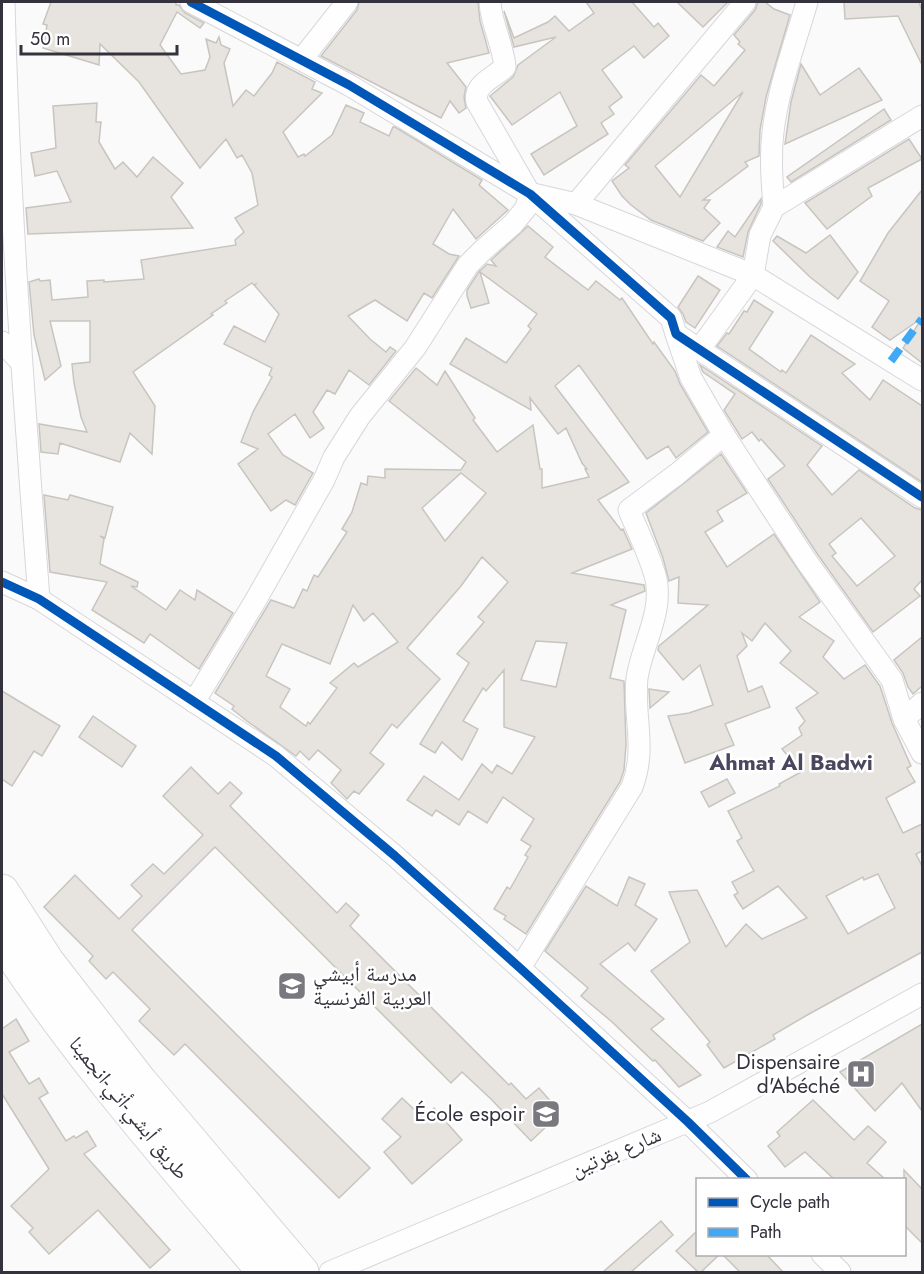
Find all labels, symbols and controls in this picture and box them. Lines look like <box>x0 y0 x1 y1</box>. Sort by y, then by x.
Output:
scale bar <box>21 18 177 56</box>
text: 50 m <box>30 26 70 52</box>
district label: Ahmat Al Badwi <box>708 746 873 778</box>
place label: مدرسة أبيشي العربية الفرنسية <box>313 959 432 1013</box>
school or university icon: مدرسة أبيشي العربية الفرنسية <box>276 970 308 1002</box>
street label: طريق أبشي-أتي-انجمينا <box>61 1030 196 1187</box>
place label: Dispensaire d'Abéché <box>736 1047 840 1101</box>
hospital icon: Dispensaire d'Abéché <box>845 1058 877 1090</box>
school or university icon: École espoir <box>530 1098 562 1130</box>
place label: École espoir <box>415 1099 526 1129</box>
street label: شارع بقرتين <box>566 1120 666 1184</box>
legend <box>696 1178 906 1256</box>
text: Cycle path <box>750 1189 830 1215</box>
text: Path <box>750 1219 782 1245</box>

